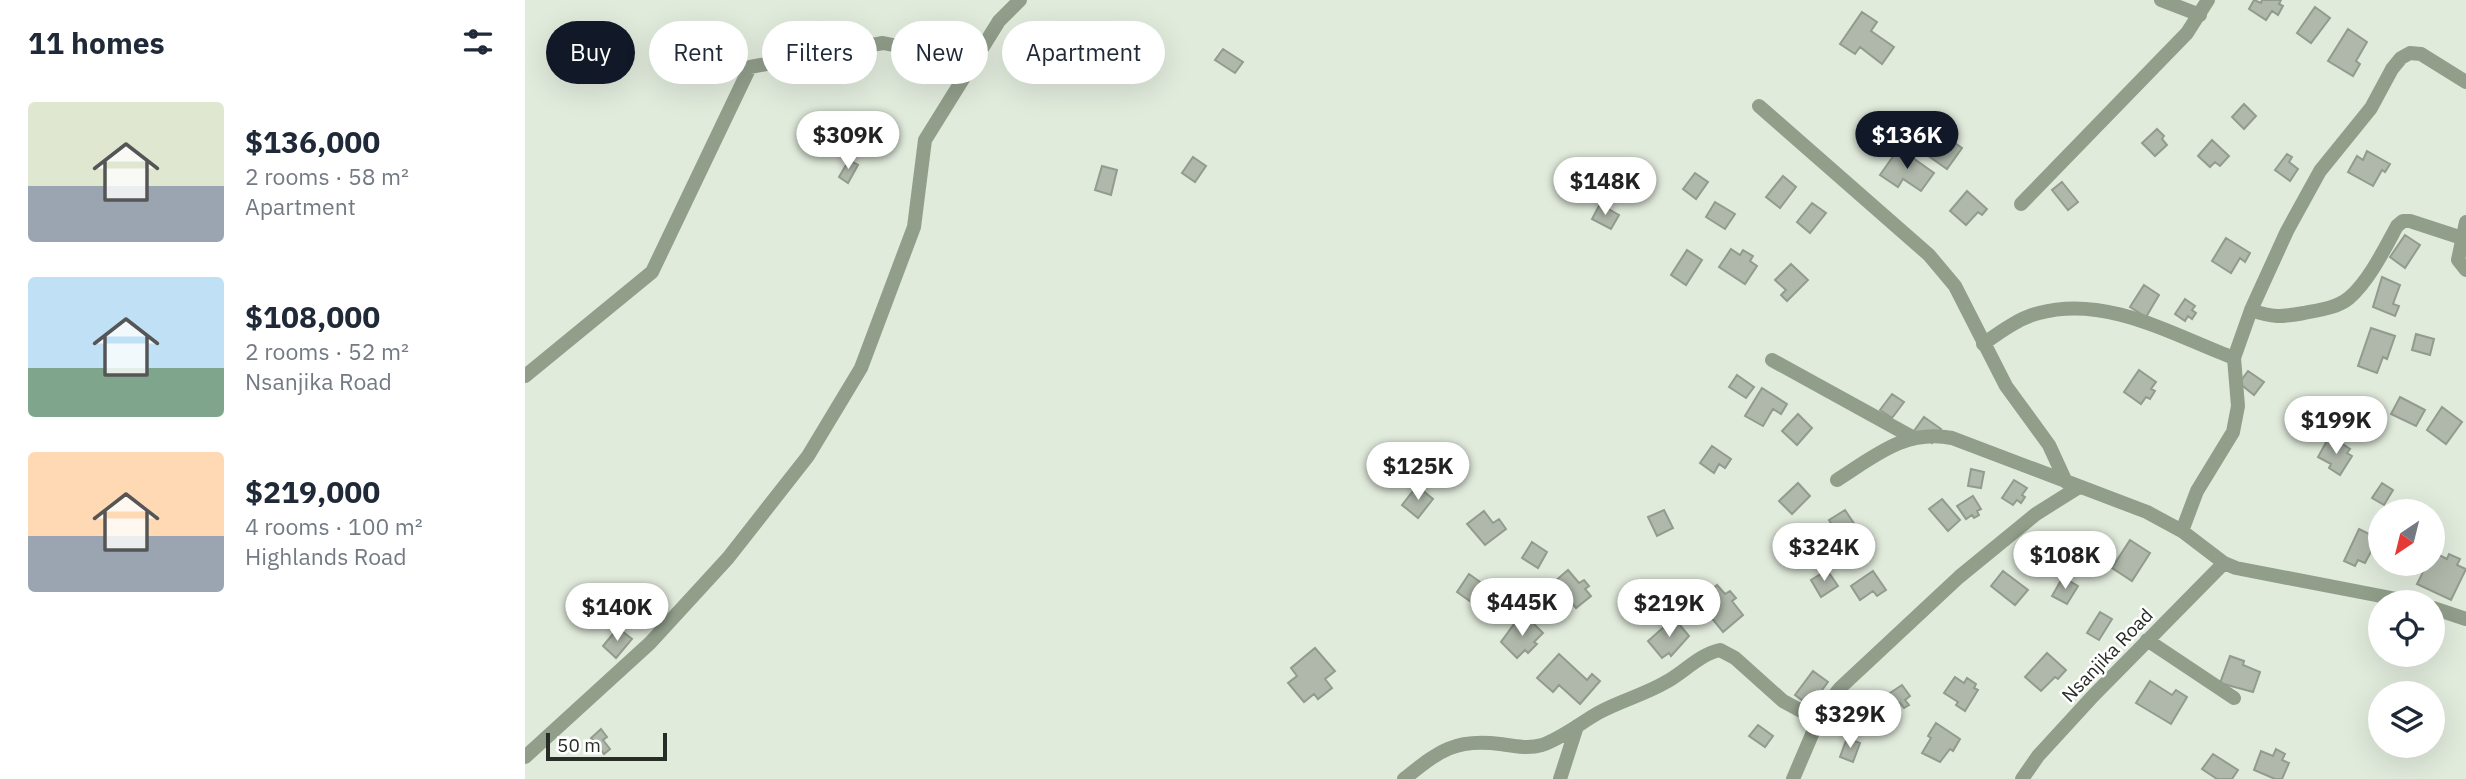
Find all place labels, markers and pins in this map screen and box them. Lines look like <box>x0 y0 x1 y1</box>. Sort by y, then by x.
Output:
pin: $309K <box>799 111 897 171</box>
pin: $136K <box>1858 111 1956 171</box>
pin: $148K <box>1556 158 1654 217</box>
pin: $199K <box>2287 396 2385 456</box>
pin: $125K <box>1369 442 1467 502</box>
pin: $324K <box>1775 524 1873 583</box>
pin: $108K <box>2016 532 2114 591</box>
pin: $445K <box>1473 578 1571 638</box>
pin: $219K <box>1620 580 1718 639</box>
pin: $140K <box>568 584 666 643</box>
pin: $329K <box>1801 690 1899 750</box>

